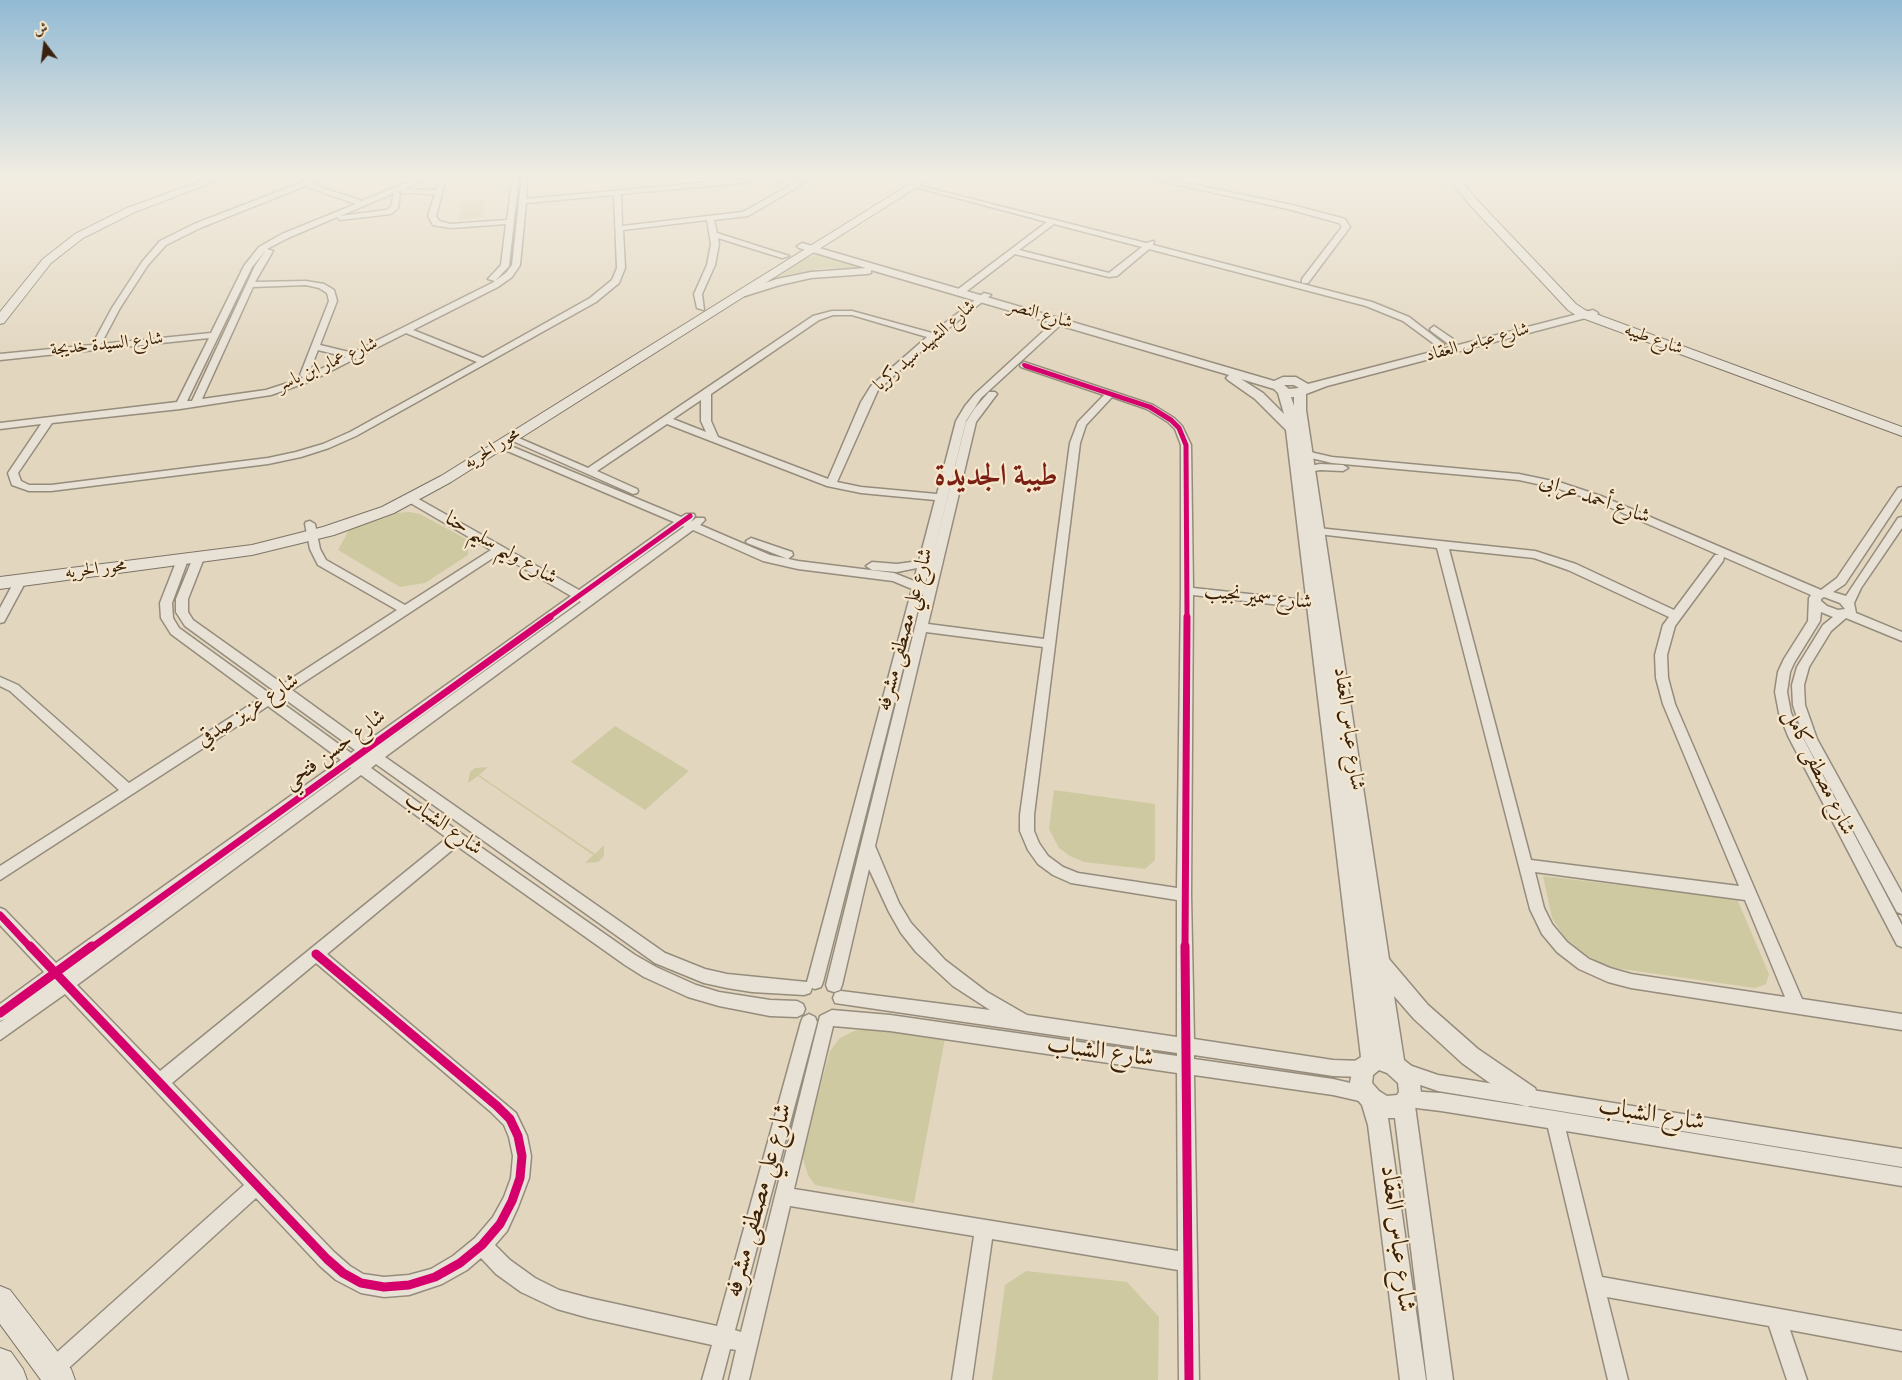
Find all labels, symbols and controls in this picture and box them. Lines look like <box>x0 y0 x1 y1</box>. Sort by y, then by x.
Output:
text: ش <box>32 19 50 42</box>
north arrow <box>20 20 70 70</box>
street label: شارع الشهيد سيد زكريا <box>871 297 981 397</box>
street label: شارع النصر <box>1005 297 1075 335</box>
street label: شارع عباس العقاد <box>1424 320 1532 368</box>
street label: شارع طيبه <box>1621 320 1685 362</box>
street label: شارع السيدة خديجة <box>49 329 165 363</box>
street label: شارع عمار ابن ياسر <box>274 334 382 398</box>
street label: محور الحريه <box>461 424 525 476</box>
district label: طيبة الجديدة <box>934 461 1058 499</box>
street label: شارع أحمد عرابى <box>1535 470 1653 532</box>
street label: شارع وليم سليم حنا <box>439 508 561 592</box>
street label: شارع علي مصطفى مشرفه <box>873 546 941 714</box>
street label: محور الحريه <box>64 557 128 585</box>
street label: شارع سمير نجيب <box>1203 581 1313 617</box>
street label: شارع عباس العقاد <box>1326 666 1368 792</box>
street label: شارع عزيز صدقي <box>193 670 305 754</box>
street label: شارع حسن فتحي <box>280 705 392 797</box>
street label: شارع مصطفى كامل <box>1776 706 1858 840</box>
street label: شارع الشباب <box>398 789 486 863</box>
street label: شارع الشباب <box>1045 1032 1155 1076</box>
street label: شارع الشباب <box>1595 1094 1707 1140</box>
street label: شارع علي مصطفى مشرفه <box>721 1101 801 1301</box>
street label: شارع عباس العقاد <box>1371 1164 1419 1314</box>

